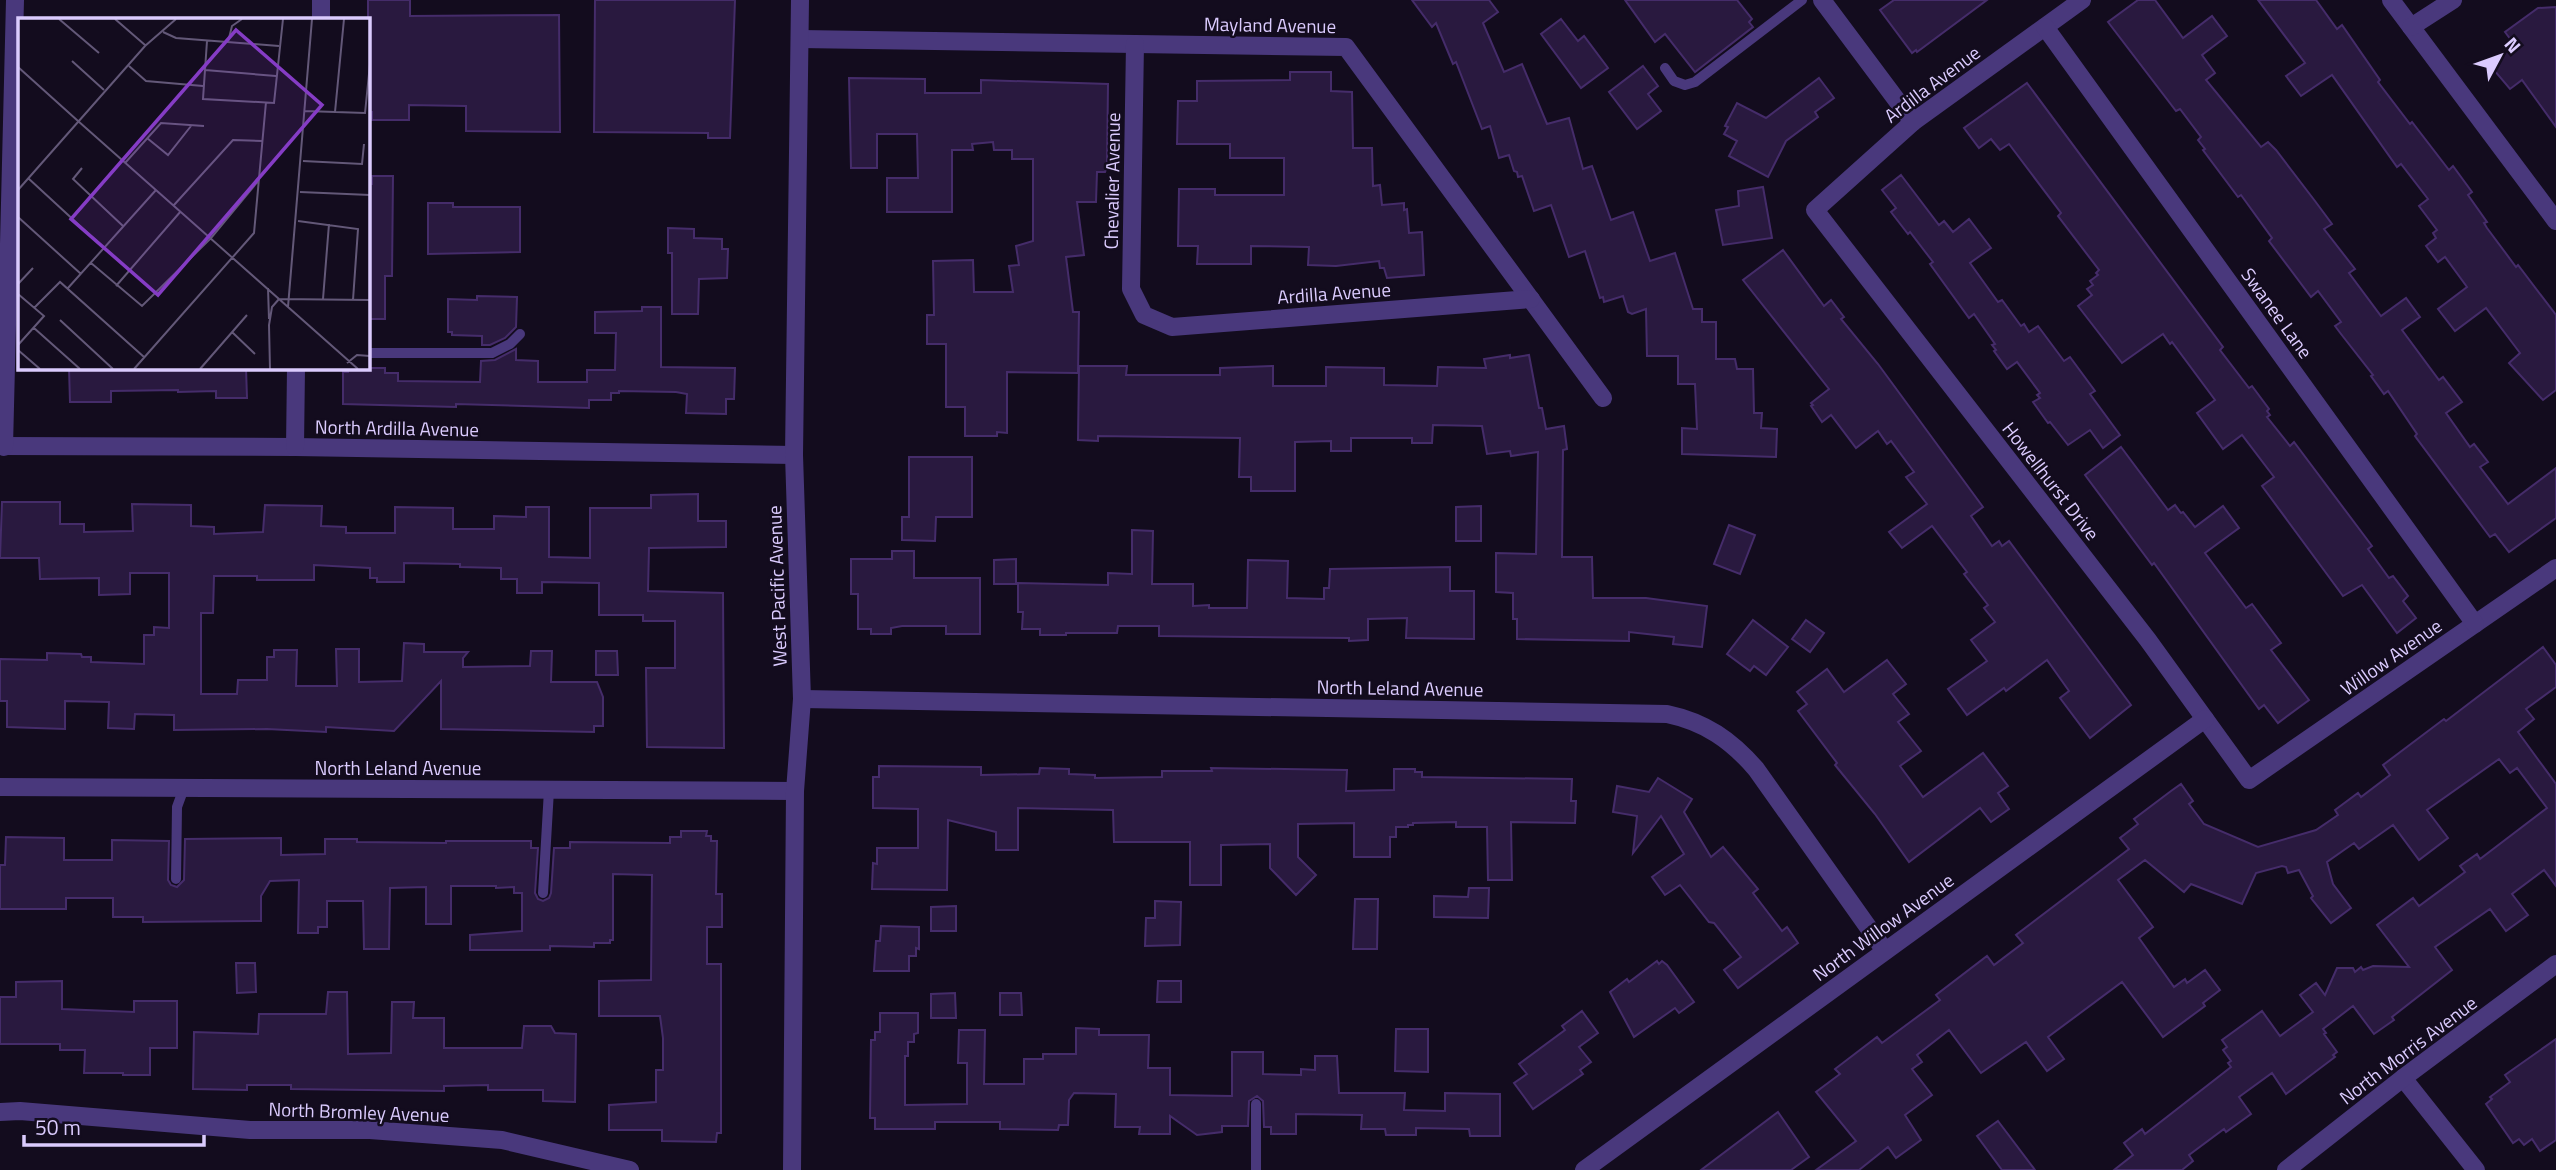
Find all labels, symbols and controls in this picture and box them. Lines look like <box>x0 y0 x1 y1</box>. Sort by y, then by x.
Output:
street label: Mayland Avenue <box>1204 9 1336 40</box>
inset map <box>18 18 369 369</box>
north arrow <box>2465 21 2535 91</box>
text: N <box>2498 30 2528 59</box>
street label: Ardilla Avenue <box>1878 38 1986 129</box>
street label: Chevalier Avenue <box>1096 112 1127 250</box>
street label: Swanee Lane <box>2235 261 2320 364</box>
street label: Ardilla Avenue <box>1276 274 1392 311</box>
street label: North Ardilla Avenue <box>315 412 479 443</box>
street label: Howellhurst Drive <box>1996 415 2107 546</box>
street label: West Pacific Avenue <box>759 505 794 667</box>
street label: Willow Avenue <box>2334 611 2447 702</box>
street label: North Leland Avenue <box>1316 672 1484 703</box>
street label: North Leland Avenue <box>315 753 481 782</box>
street label: North Willow Avenue <box>1806 865 1959 988</box>
street label: North Morris Avenue <box>2333 988 2483 1111</box>
street label: North Bromley Avenue <box>268 1094 450 1129</box>
scale bar <box>24 1104 205 1148</box>
text: 50 m <box>35 1111 81 1143</box>

